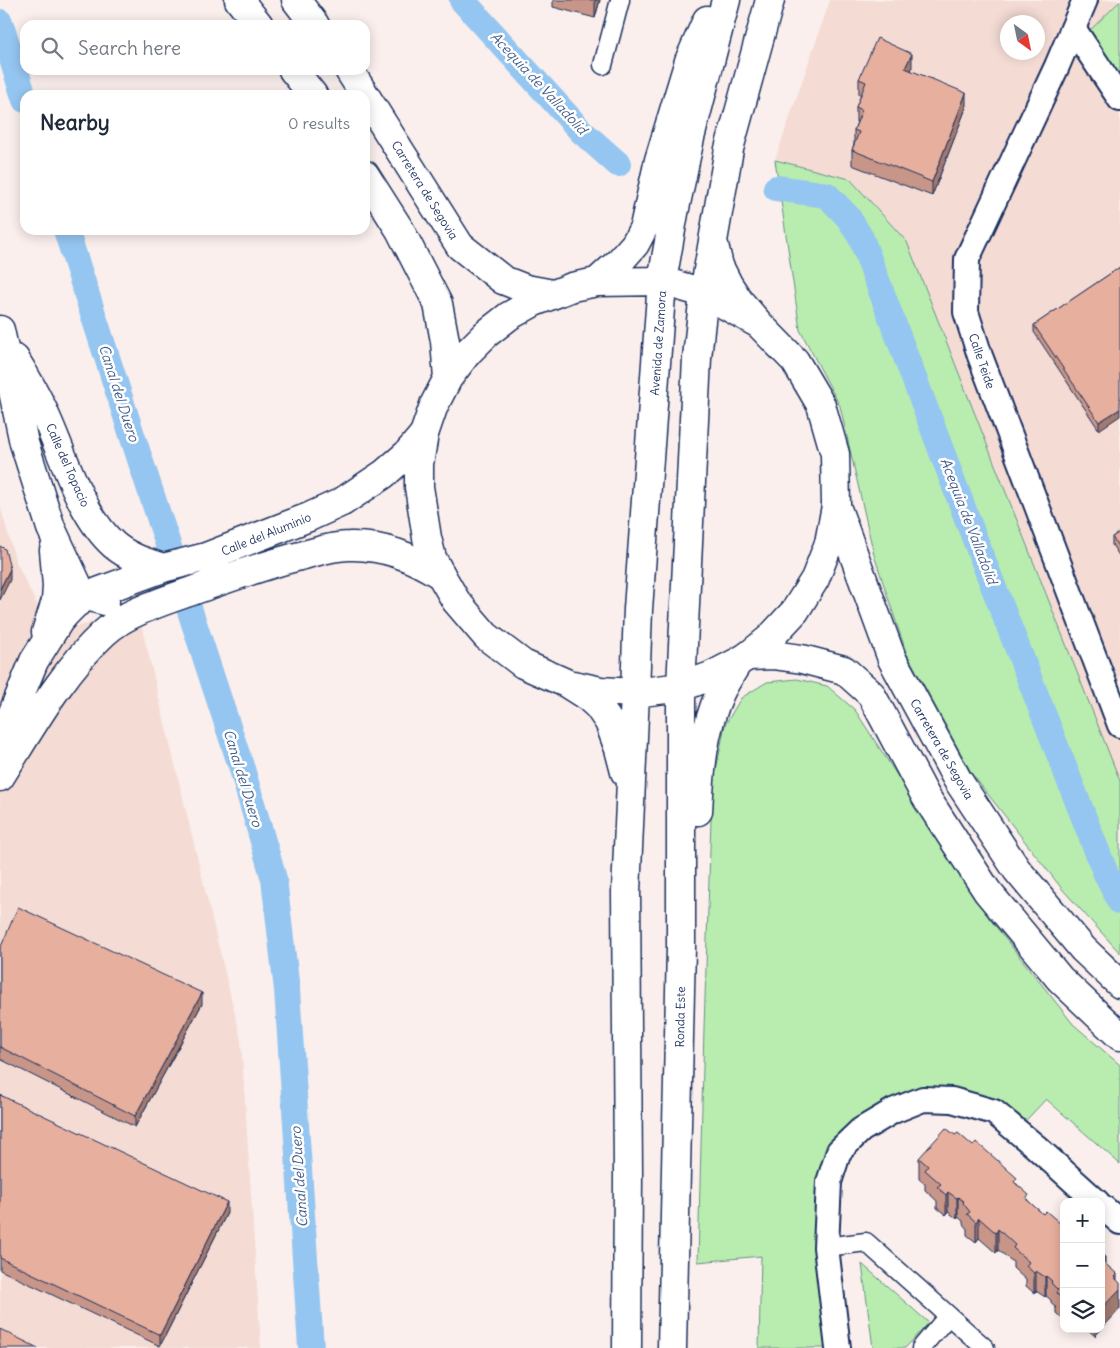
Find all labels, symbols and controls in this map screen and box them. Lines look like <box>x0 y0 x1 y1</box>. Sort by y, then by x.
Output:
north arrow <box>1000 15 1045 60</box>
search box <box>20 20 370 75</box>
water label: Acequia de Valladolid <box>487 28 592 139</box>
icon: search <box>38 34 66 62</box>
text: Search here <box>78 36 181 60</box>
text: Nearby <box>40 109 110 136</box>
text: 0 results <box>288 113 350 133</box>
street label: Carretera de Segovia <box>389 138 462 242</box>
street label: Avenida de Zamora <box>647 290 669 396</box>
street label: Calle Teide <box>966 331 998 391</box>
water label: Canal del Duero <box>95 342 143 445</box>
street label: Calle del Topacio <box>43 421 93 509</box>
water label: Acequia de Valladolid <box>937 455 1002 588</box>
street label: Calle del Aluminio <box>219 509 313 559</box>
street label: Carretera de Segovia <box>907 696 977 802</box>
water label: Canal del Duero <box>220 727 267 830</box>
street label: Ronda Este <box>672 986 688 1048</box>
water label: Canal del Duero <box>286 1125 311 1228</box>
map controls <box>1060 1198 1105 1333</box>
button: + <box>1060 1198 1105 1243</box>
button: − <box>1060 1243 1105 1288</box>
button: layers <box>1060 1288 1105 1333</box>

